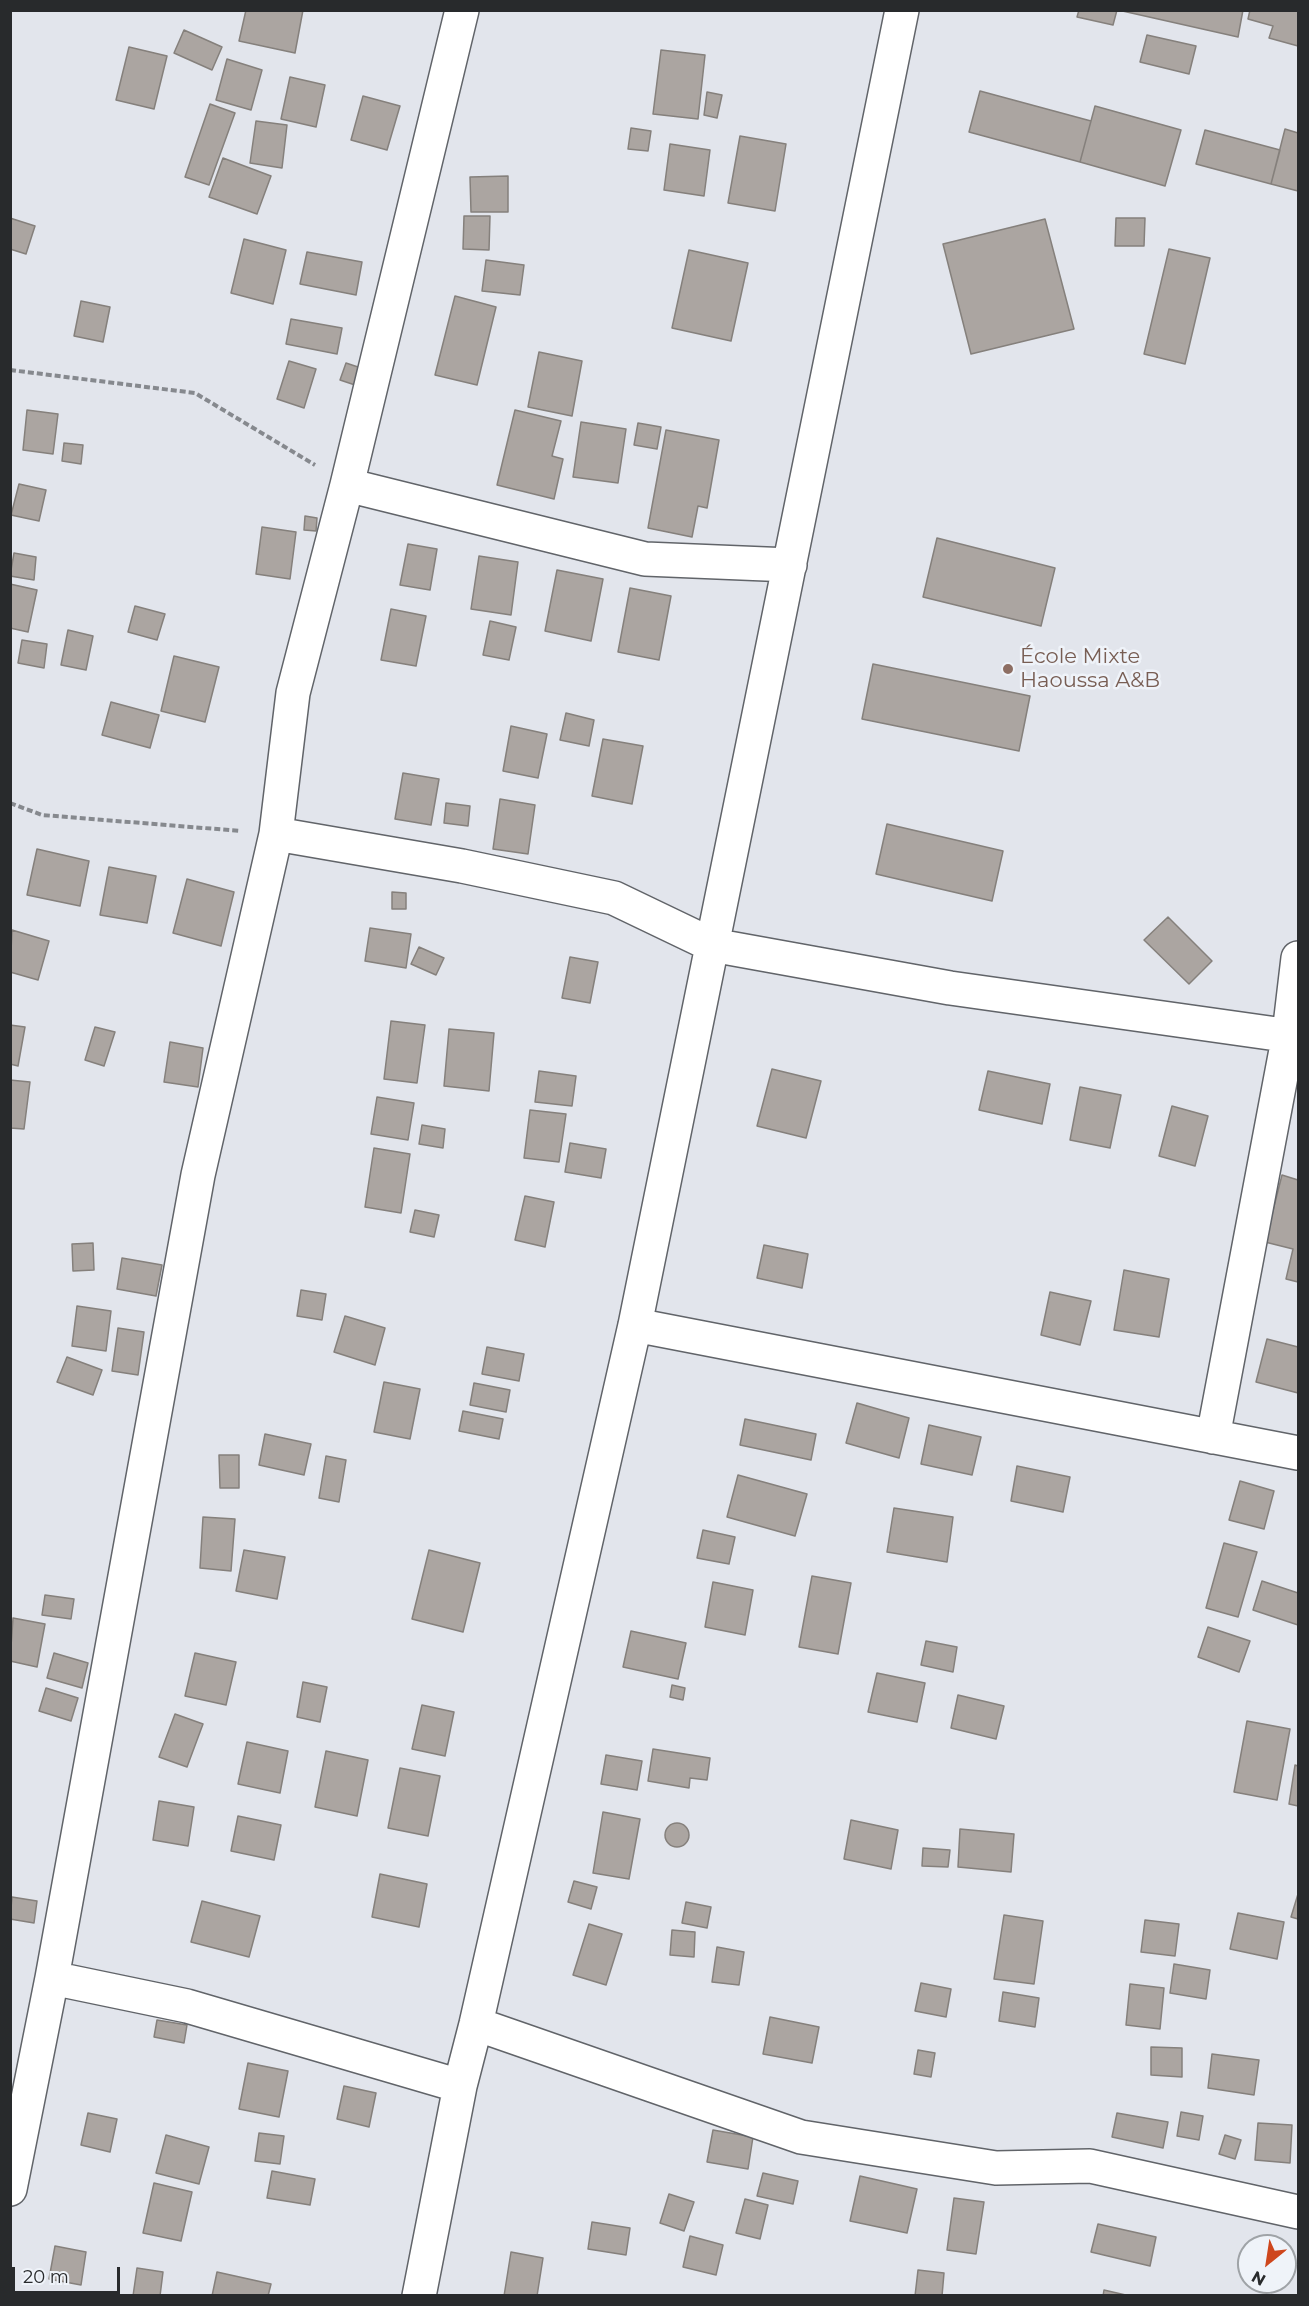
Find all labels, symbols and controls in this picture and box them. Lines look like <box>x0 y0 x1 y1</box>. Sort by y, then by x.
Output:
place label: École Mixte Haoussa A&B <box>1020 644 1160 694</box>
marker: École Mixte Haoussa A&B <box>1001 662 1015 676</box>
north arrow <box>1237 2234 1297 2294</box>
scale bar <box>15 2255 123 2293</box>
text: 20 m <box>23 2266 69 2288</box>
text: N <box>1248 2267 1269 2290</box>

